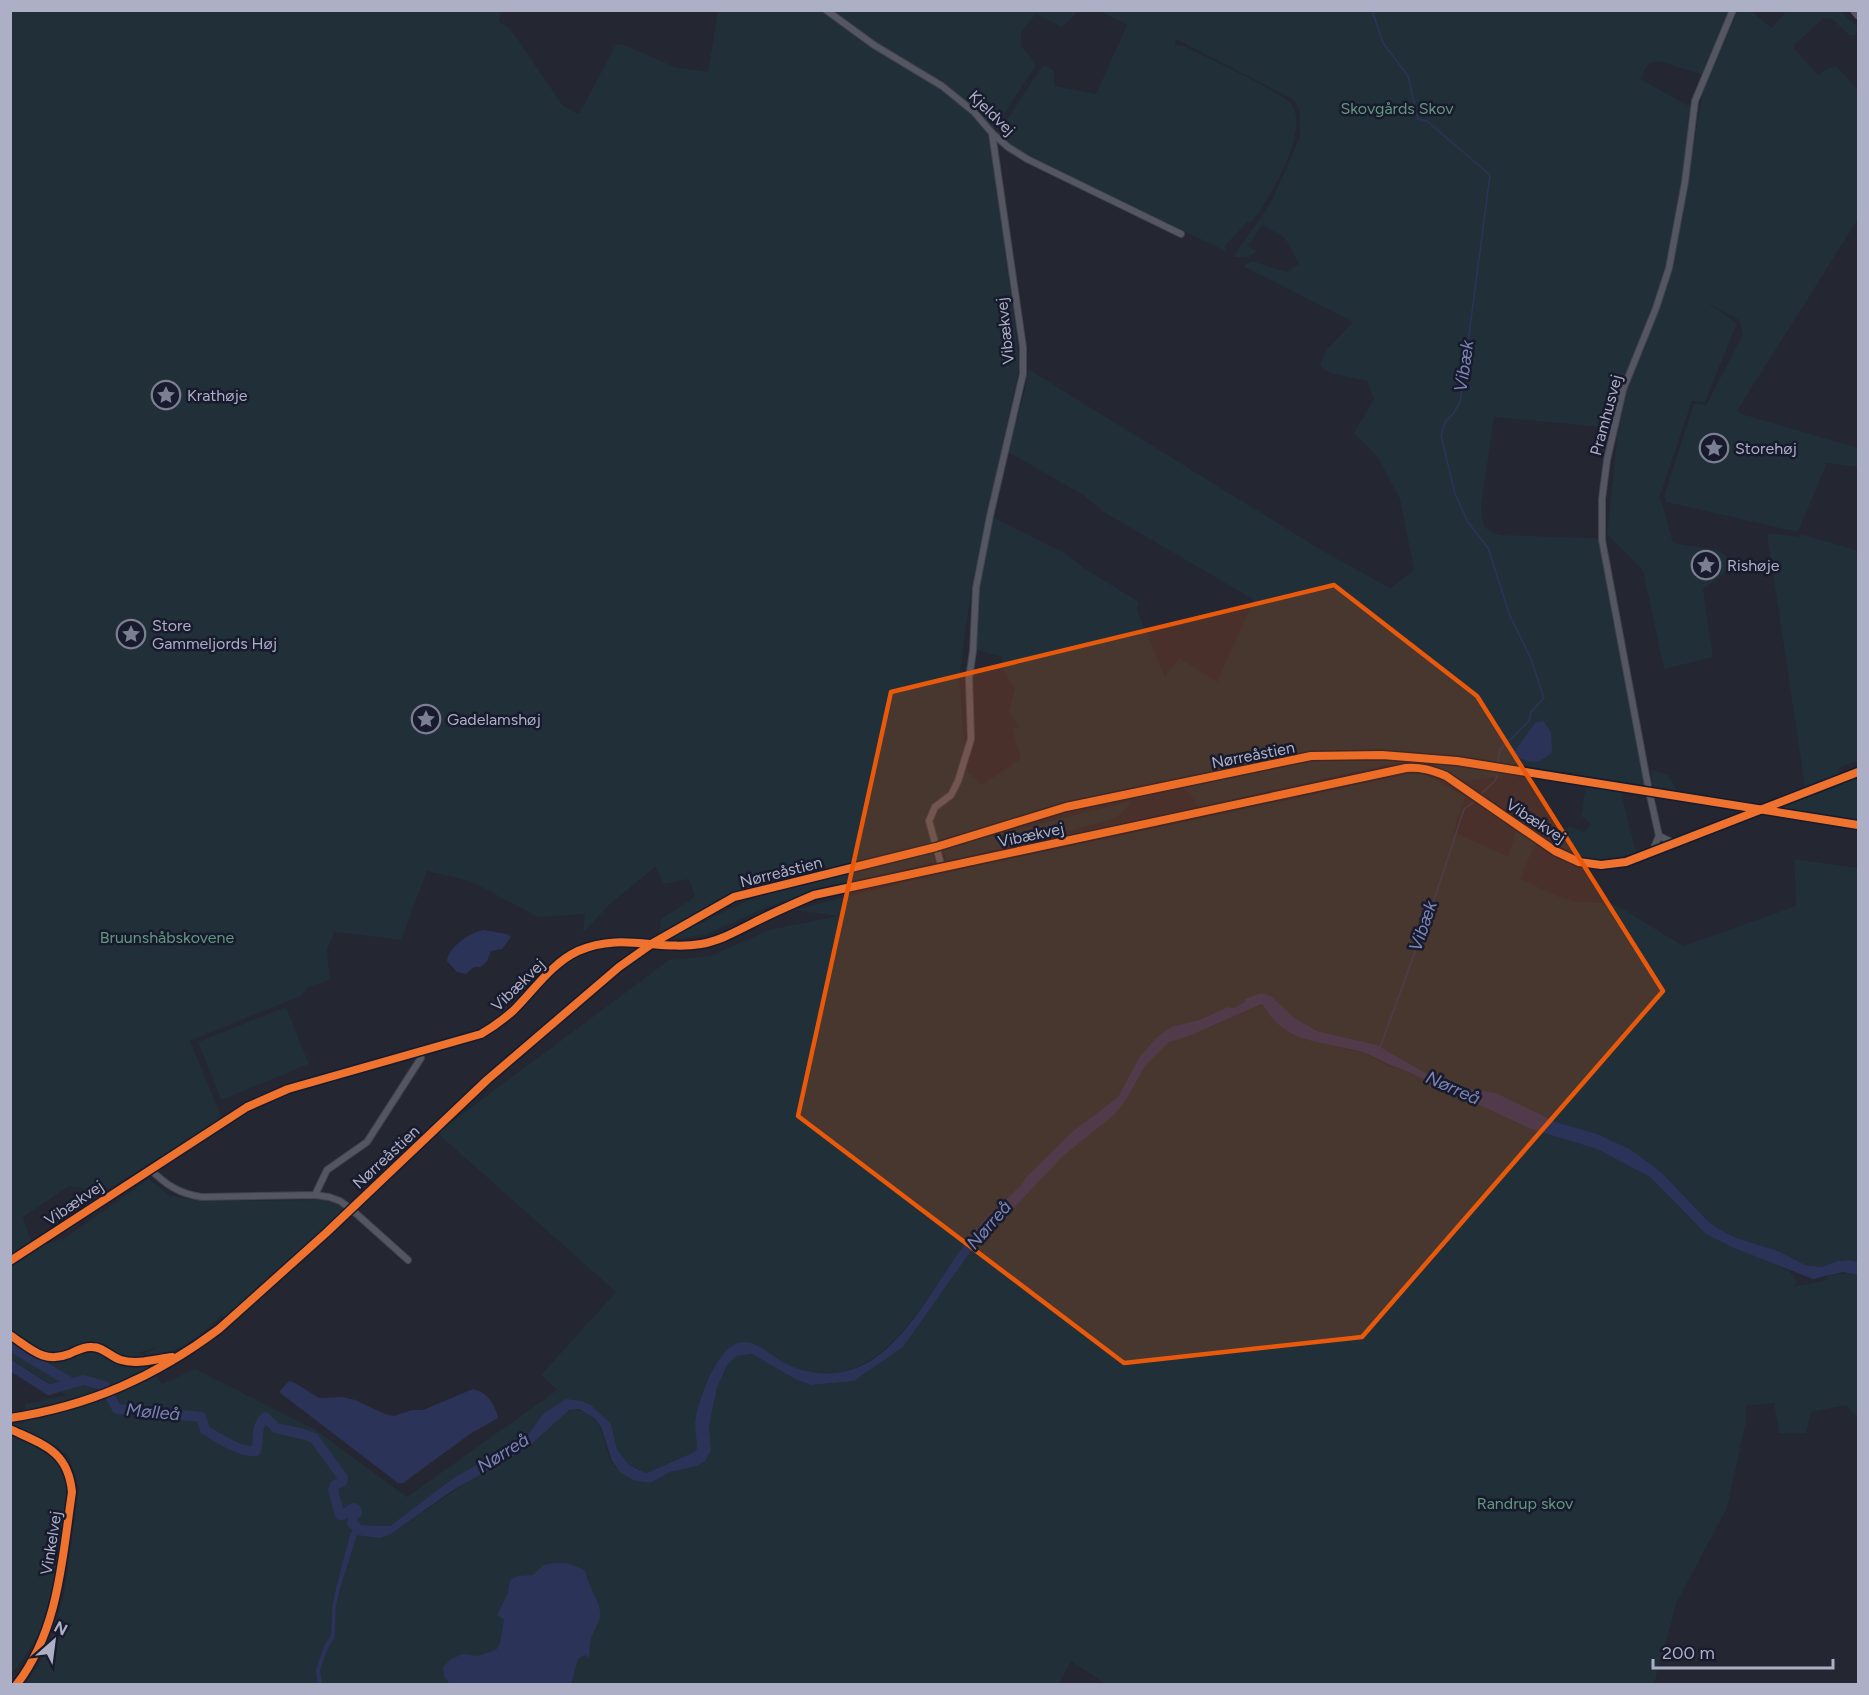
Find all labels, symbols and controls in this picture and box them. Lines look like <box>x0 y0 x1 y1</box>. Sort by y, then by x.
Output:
street label: Kjeldvej <box>965 86 1019 140</box>
park label: Skovgårds Skov <box>1340 99 1454 118</box>
street label: Vibækvej <box>992 297 1018 365</box>
water label: Vibæk <box>1450 338 1479 393</box>
street label: Pramhusvej <box>1586 373 1626 457</box>
place icon: Krathøje <box>150 379 182 411</box>
place label: Krathøje <box>187 386 248 405</box>
place icon: Storehøj <box>1698 432 1730 464</box>
place label: Storehøj <box>1735 439 1797 458</box>
place icon: Rishøje <box>1690 549 1722 581</box>
place label: Rishøje <box>1727 556 1780 575</box>
place label: Store Gammeljords Høj <box>152 616 277 653</box>
place icon: Store Gammeljords Høj <box>115 618 147 650</box>
place icon: Gadelamshøj <box>410 703 442 735</box>
place label: Gadelamshøj <box>447 710 541 729</box>
street label: Nørreåstien <box>1210 738 1296 772</box>
street label: Vibækvej <box>1503 795 1569 847</box>
street label: Vibækvej <box>996 819 1066 851</box>
street label: Nørreåstien <box>738 853 824 891</box>
water label: Vibæk <box>1404 897 1442 954</box>
park label: Bruunshåbskovene <box>100 928 235 947</box>
street label: Vibækvej <box>487 955 549 1015</box>
water label: Nørreå <box>1422 1066 1484 1110</box>
street label: Nørreåstien <box>349 1121 423 1193</box>
street label: Vibækvej <box>41 1176 107 1230</box>
water label: Nørreå <box>962 1196 1016 1254</box>
water label: Mølleå <box>125 1399 181 1425</box>
water label: Nørreå <box>473 1428 533 1477</box>
park label: Randrup skov <box>1477 1494 1574 1513</box>
street label: Vinkelvej <box>37 1510 65 1576</box>
north arrow <box>24 1611 84 1671</box>
text: N <box>51 1617 71 1639</box>
scale bar <box>1653 1632 1833 1670</box>
text: 200 m <box>1662 1642 1715 1664</box>

